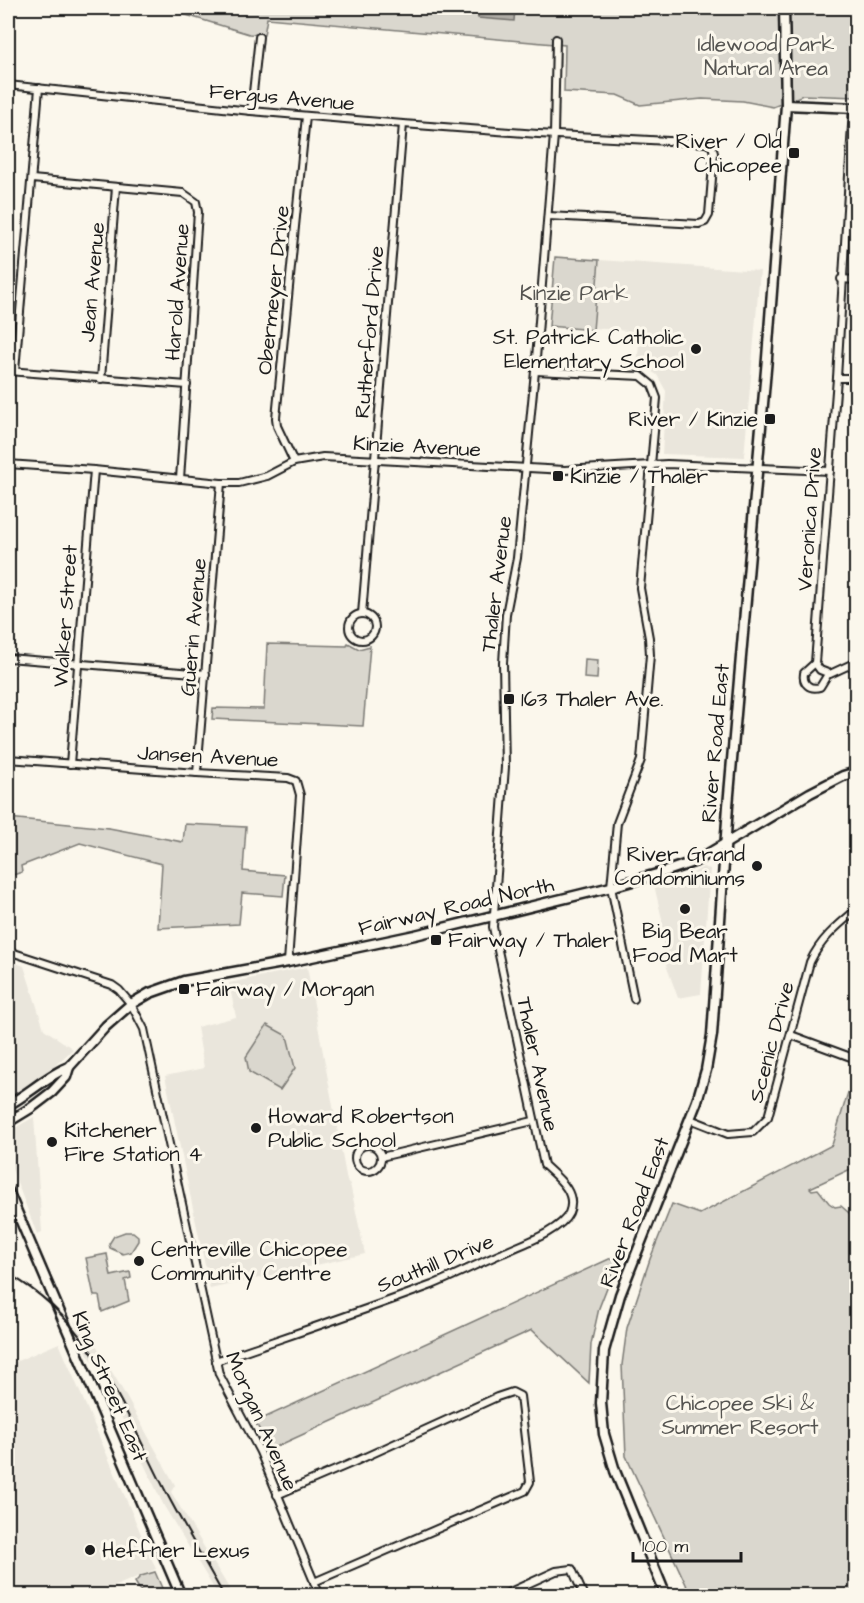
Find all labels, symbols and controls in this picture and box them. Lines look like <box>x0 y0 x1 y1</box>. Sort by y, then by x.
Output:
park label: Idlewood Park Natural Area <box>698 30 835 83</box>
street label: Fergus Avenue <box>208 77 356 120</box>
place label: River / Old Chicopee <box>676 127 782 181</box>
marker: River / Old Chicopee <box>787 146 801 160</box>
street label: Obermeyer Drive <box>250 204 299 376</box>
street label: Jean Avenue <box>73 221 112 343</box>
street label: Harold Avenue <box>158 222 197 362</box>
street label: Rutherford Drive <box>348 245 391 420</box>
park label: Kinzie Park <box>520 279 628 308</box>
place label: St. Patrick Catholic Elementary School <box>493 323 684 378</box>
marker: St. Patrick Catholic Elementary School <box>689 342 703 356</box>
place label: River / Kinzie <box>628 405 758 434</box>
marker: River / Kinzie <box>763 412 777 426</box>
street label: Kinzie Avenue <box>352 429 482 464</box>
street label: Veronica Drive <box>790 446 829 592</box>
place label: Kinzie / Thaler <box>570 462 709 491</box>
marker: Kinzie / Thaler <box>551 469 565 483</box>
street label: Thaler Avenue <box>474 514 519 654</box>
street label: Walker Street <box>46 543 85 688</box>
street label: Guerin Avenue <box>173 557 214 697</box>
street label: River Road East <box>694 662 737 824</box>
place label: 163 Thaler Ave. <box>521 685 663 714</box>
marker: 163 Thaler Ave. <box>502 692 516 706</box>
street label: Jansen Avenue <box>137 738 279 775</box>
place label: River Grand Condominiums <box>614 840 745 893</box>
marker: River Grand Condominiums <box>750 859 764 873</box>
street label: Fairway Road North <box>356 870 558 945</box>
marker: Big Bear Food Mart <box>678 902 692 916</box>
place label: Big Bear Food Mart <box>632 917 738 970</box>
place label: Fairway / Thaler <box>448 926 614 957</box>
marker: Fairway / Thaler <box>429 933 443 947</box>
place label: Fairway / Morgan <box>196 975 374 1006</box>
street label: Scenic Drive <box>741 978 802 1106</box>
marker: Fairway / Morgan <box>177 982 191 996</box>
street label: Thaler Avenue <box>509 994 566 1134</box>
place label: Howard Robertson Public School <box>268 1102 454 1155</box>
place label: Kitchener Fire Station 4 <box>64 1116 202 1169</box>
marker: Howard Robertson Public School <box>249 1121 263 1135</box>
street label: River Road East <box>592 1132 677 1292</box>
marker: Kitchener Fire Station 4 <box>45 1135 59 1149</box>
street label: Southill Drive <box>372 1227 498 1300</box>
place label: Centreville Chicopee Community Centre <box>151 1235 348 1290</box>
marker: Centreville Chicopee Community Centre <box>132 1254 146 1268</box>
street label: King Street East <box>63 1306 155 1467</box>
street label: Morgan Avenue <box>216 1347 305 1496</box>
park label: Chicopee Ski & Summer Resort <box>662 1389 819 1442</box>
scale bar <box>633 1525 741 1563</box>
text: 100 m <box>642 1534 688 1559</box>
place label: Heffner Lexus <box>102 1536 250 1565</box>
marker: Heffner Lexus <box>83 1543 97 1557</box>

